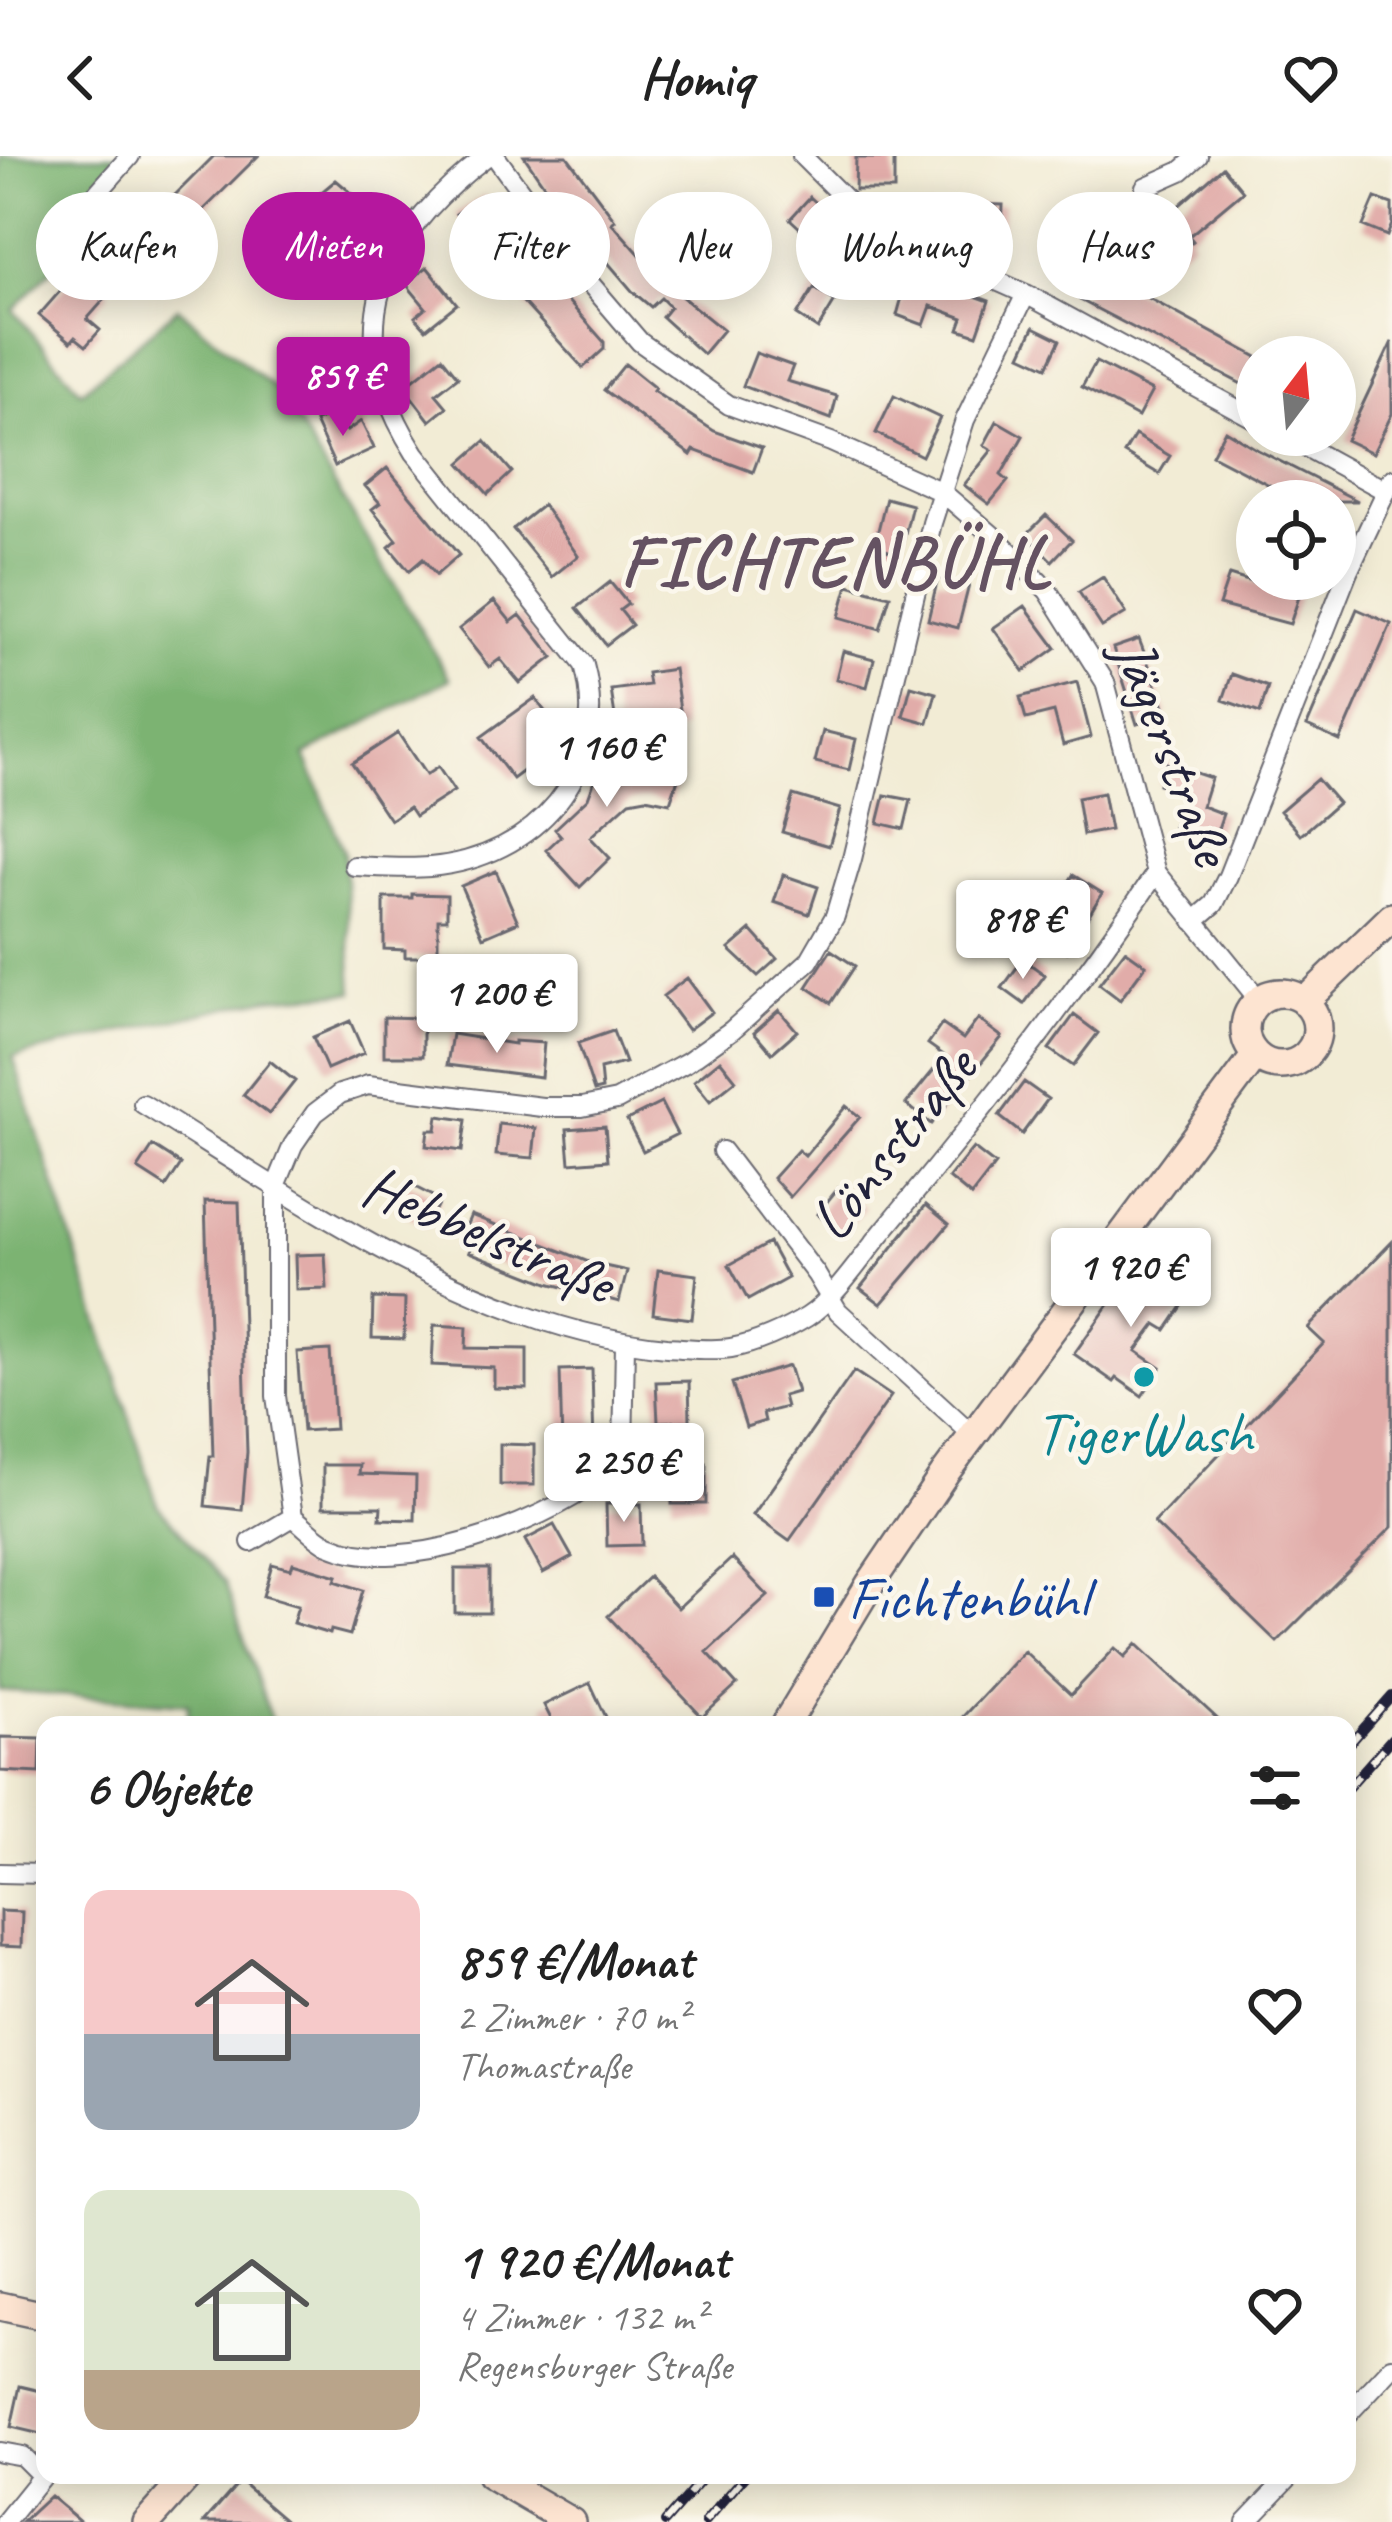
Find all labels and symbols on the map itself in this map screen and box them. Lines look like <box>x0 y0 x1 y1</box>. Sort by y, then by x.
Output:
north arrow <box>1236 336 1356 456</box>
pin: 859 € <box>259 337 427 439</box>
district label: FICHTENBÜHL <box>620 516 1052 607</box>
street label: Jägerstraße <box>1094 625 1253 879</box>
pin: 1 160 € <box>496 708 718 810</box>
pin: 818 € <box>939 880 1107 982</box>
pin: 1 200 € <box>386 954 608 1056</box>
street label: Lönsstraße <box>792 1029 996 1255</box>
street label: Hebbelstraße <box>352 1147 630 1322</box>
pin: 1 920 € <box>1020 1228 1242 1330</box>
marker: TigerWash <box>1131 1364 1157 1390</box>
place label: TigerWash <box>1035 1395 1256 1471</box>
pin: 2 250 € <box>513 1423 735 1525</box>
place label: Fichtenbühl <box>848 1560 1098 1636</box>
marker: Fichtenbühl <box>811 1584 837 1610</box>

